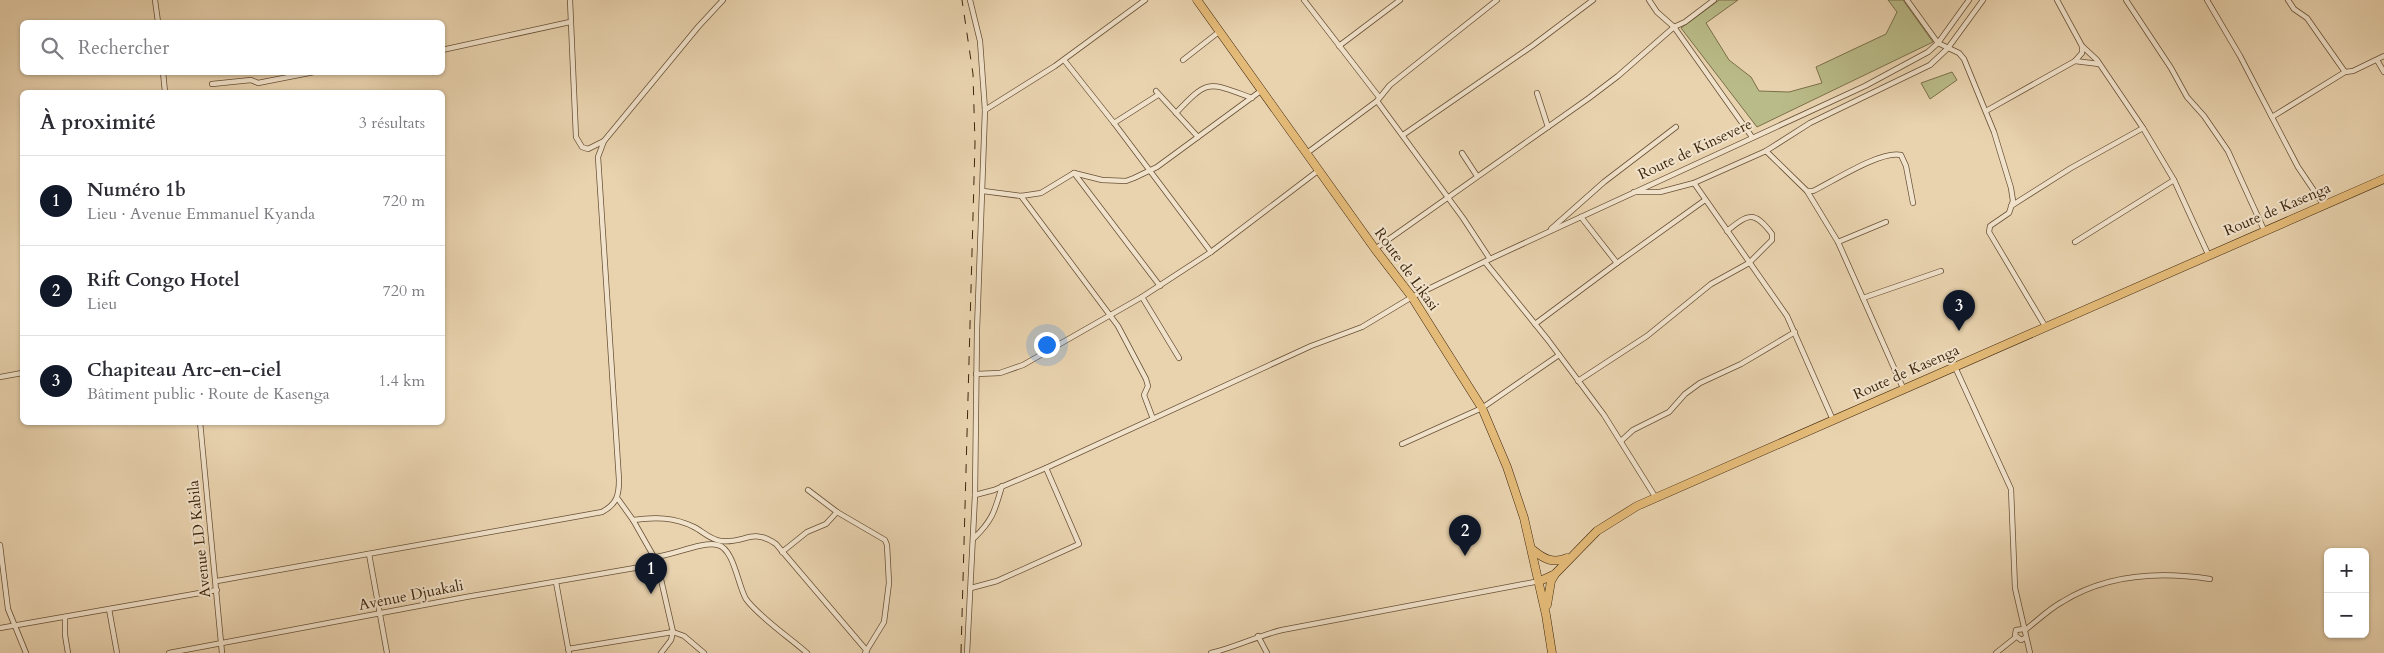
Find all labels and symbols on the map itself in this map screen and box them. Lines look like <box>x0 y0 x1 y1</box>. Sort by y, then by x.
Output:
street label: Route de Kinsevere <box>1635 114 1755 184</box>
street label: Route de Kasenga <box>2221 177 2334 240</box>
street label: Route de Likasi <box>1370 223 1444 315</box>
pin: 3 <box>1943 290 1975 331</box>
your location <box>1034 332 1060 358</box>
street label: Route de Kasenga <box>1850 339 1963 404</box>
street label: Avenue LD Kabila <box>183 479 215 599</box>
pin: 2 <box>1449 515 1481 556</box>
pin: 1 <box>635 553 667 594</box>
street label: Avenue Djuakali <box>357 575 465 615</box>

